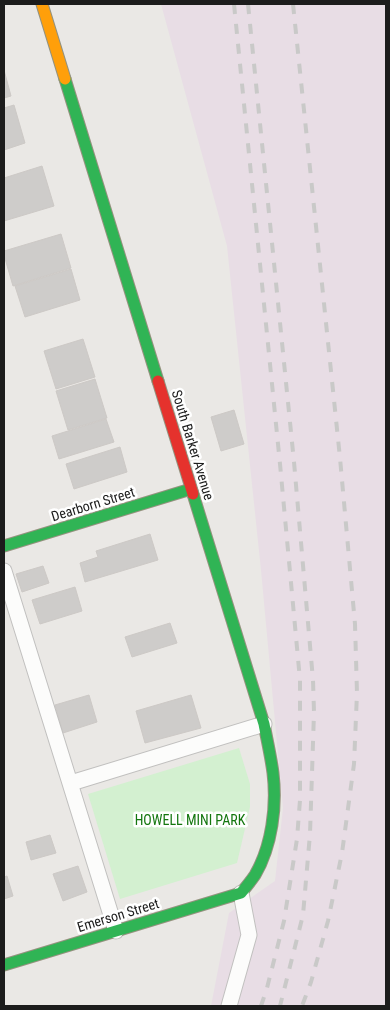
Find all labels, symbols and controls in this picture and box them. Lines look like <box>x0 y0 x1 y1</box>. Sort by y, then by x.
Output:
street label: South Barker Avenue <box>169 388 217 502</box>
street label: Dearborn Street <box>49 484 137 524</box>
park label: HOWELL MINI PARK <box>135 812 246 828</box>
street label: Emerson Street <box>75 895 161 935</box>

